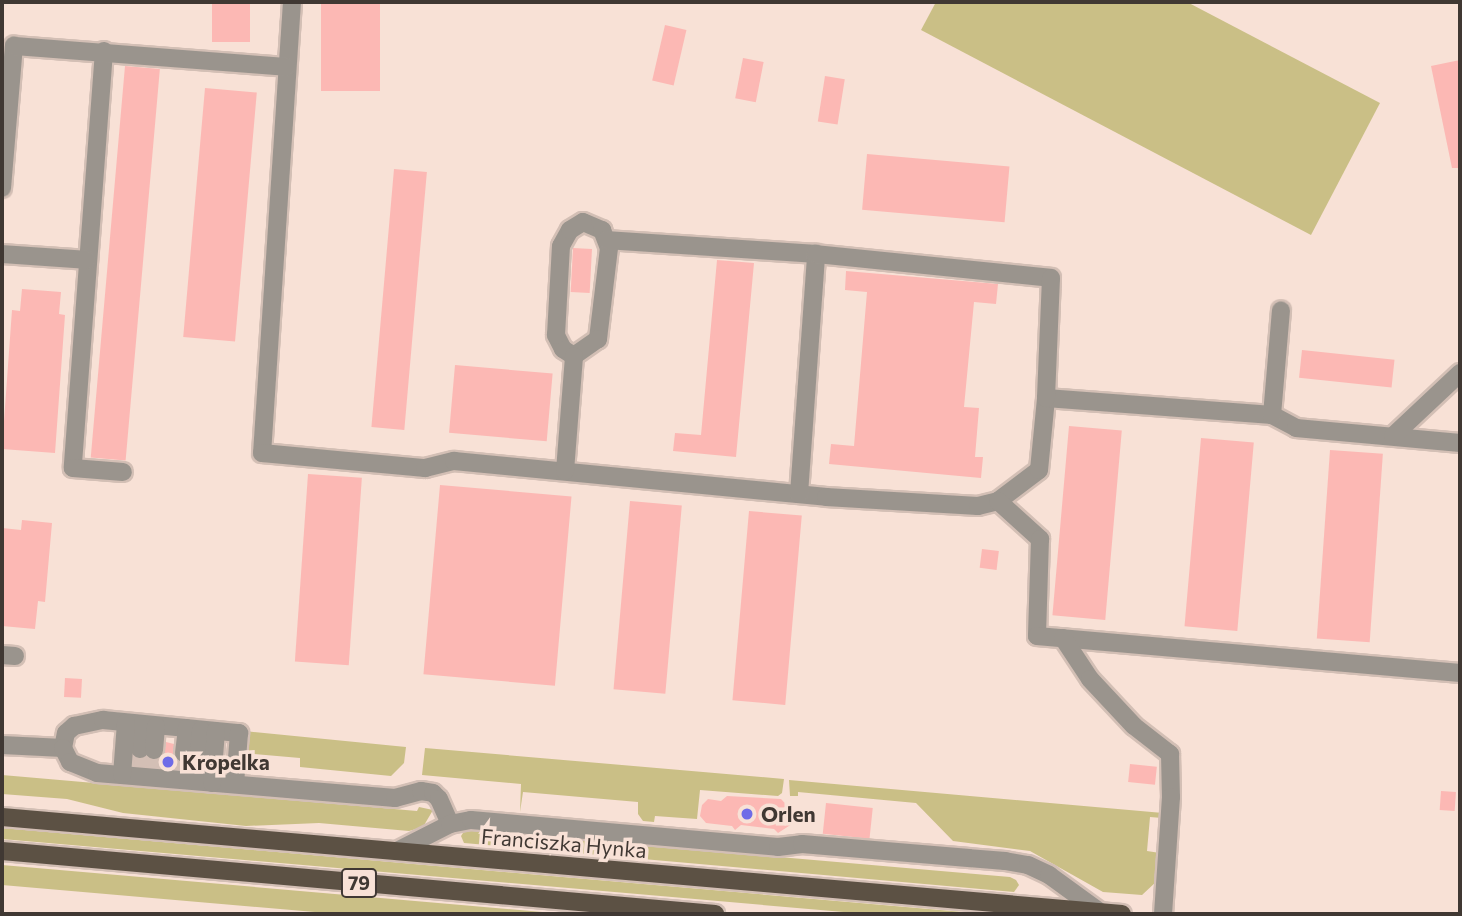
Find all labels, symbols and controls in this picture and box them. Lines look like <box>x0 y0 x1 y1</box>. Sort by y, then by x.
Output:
place label: Kropelka <box>182 749 270 775</box>
marker: Kropelka <box>160 754 176 770</box>
place label: Orlen <box>761 801 816 827</box>
marker: Orlen <box>739 806 755 822</box>
street label: Franciszka Hynka <box>480 823 648 863</box>
road number: 79 <box>340 868 378 898</box>

